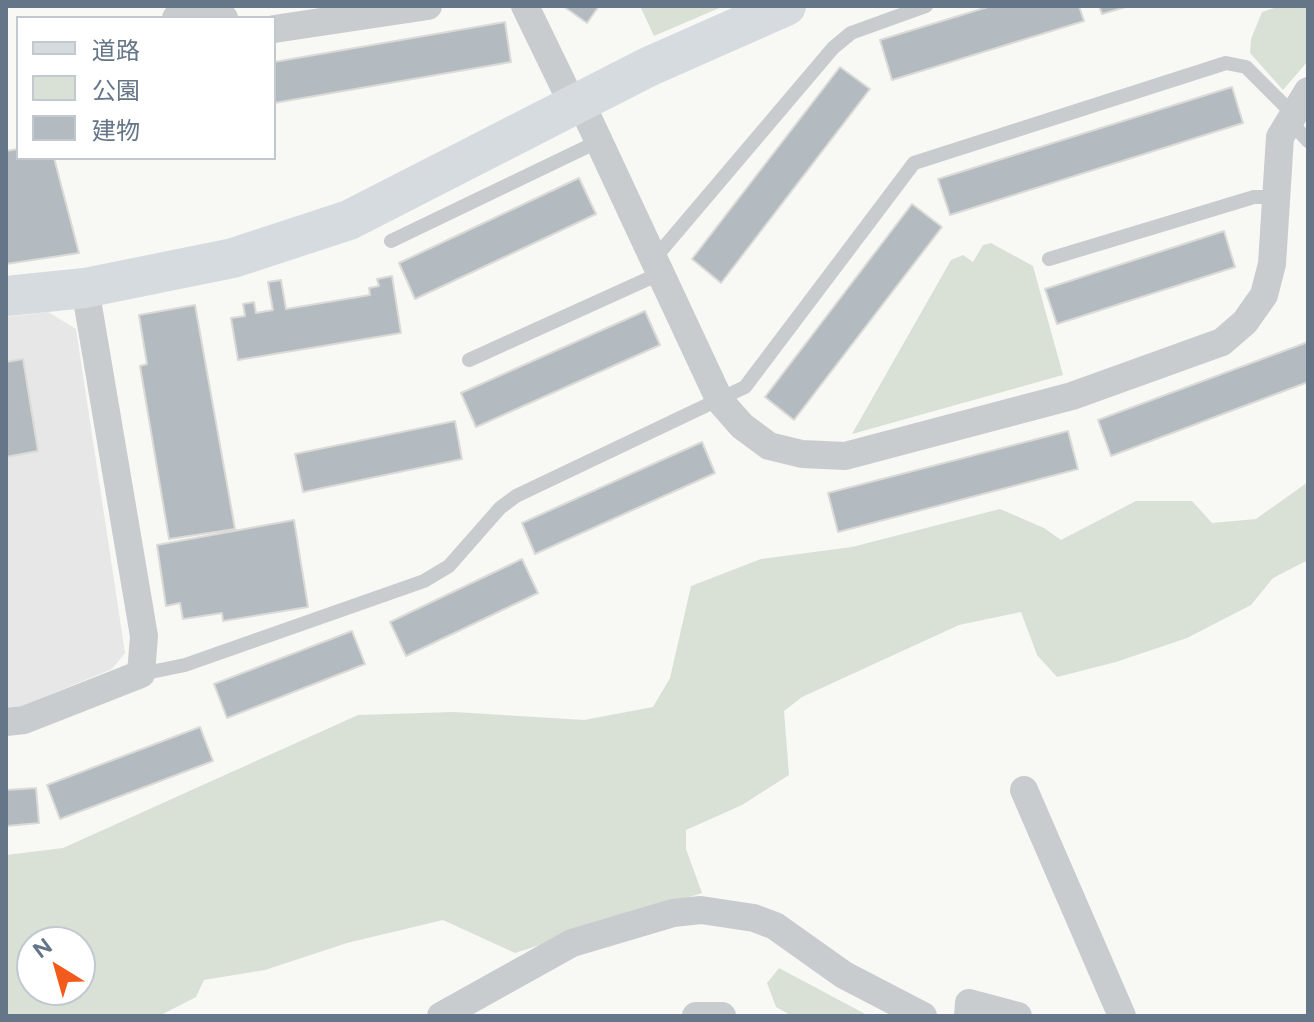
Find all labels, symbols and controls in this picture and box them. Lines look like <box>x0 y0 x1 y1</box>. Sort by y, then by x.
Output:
legend <box>16 16 276 160</box>
text: 道路 <box>92 36 140 65</box>
text: 公園 <box>92 76 140 105</box>
text: 建物 <box>92 116 140 145</box>
north arrow <box>16 926 96 1006</box>
text: N <box>28 932 57 964</box>

